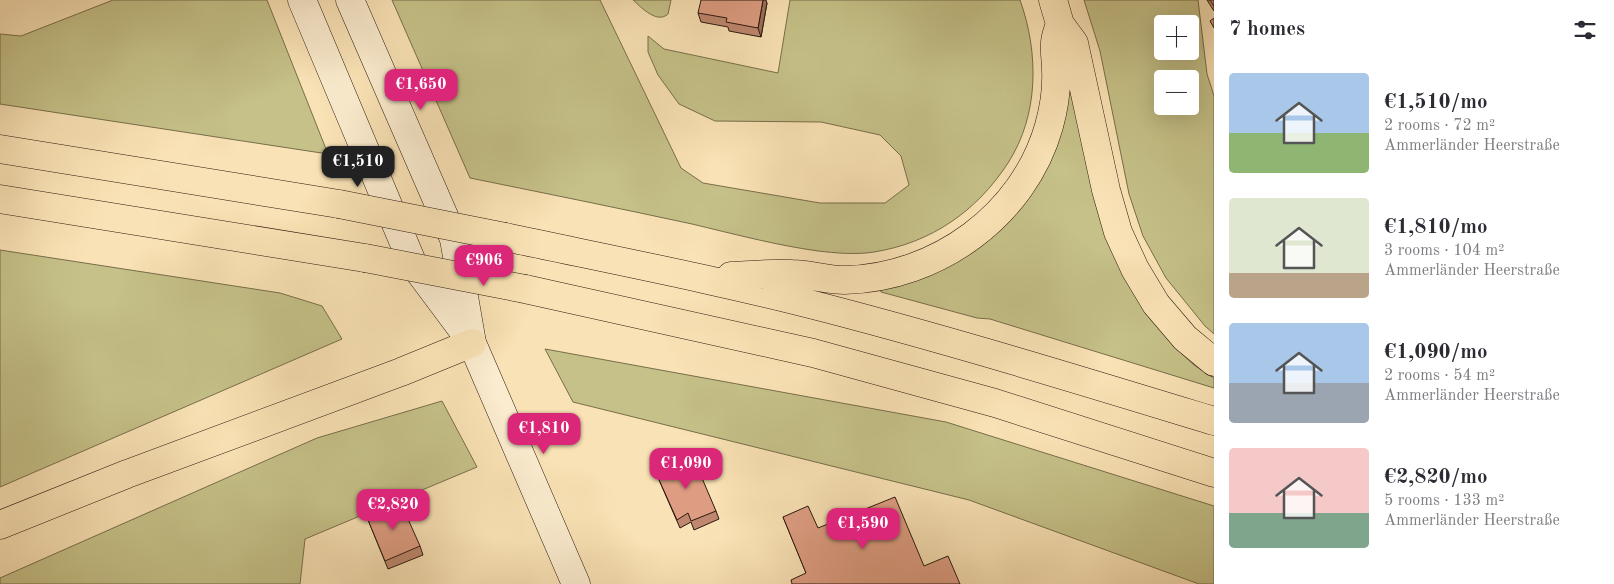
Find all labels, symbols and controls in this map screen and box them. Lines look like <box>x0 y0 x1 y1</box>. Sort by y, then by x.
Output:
map controls <box>1154 15 1199 115</box>
button: + <box>1154 15 1199 60</box>
icon: filters <box>1571 16 1599 44</box>
text: 7 homes <box>1229 19 1305 40</box>
pin: €1,650 <box>380 68 462 111</box>
button: − <box>1154 70 1199 115</box>
text: €1,650 <box>396 77 446 93</box>
text: €1,510/mo <box>1384 92 1488 113</box>
icon: home <box>1269 93 1329 153</box>
text: 2 rooms · 72 m² <box>1384 118 1495 134</box>
text: Ammerländer Heerstraße <box>1384 138 1560 154</box>
pin: €1,510 <box>317 146 399 188</box>
text: €1,510 <box>333 154 383 170</box>
text: €1,810/mo <box>1384 217 1488 238</box>
icon: home <box>1269 218 1329 278</box>
text: 3 rooms · 104 m² <box>1384 243 1504 259</box>
pin: €906 <box>454 244 514 287</box>
text: €906 <box>465 253 503 269</box>
text: Ammerländer Heerstraße <box>1384 263 1560 279</box>
text: €1,090/mo <box>1384 342 1488 363</box>
icon: home <box>1269 343 1329 403</box>
text: 2 rooms · 54 m² <box>1384 368 1495 384</box>
text: Ammerländer Heerstraße <box>1384 388 1560 404</box>
pin: €1,810 <box>503 412 585 455</box>
text: €1,810 <box>519 421 569 437</box>
pin: €1,090 <box>645 448 727 490</box>
text: €1,090 <box>661 456 711 472</box>
text: €2,820/mo <box>1384 467 1488 488</box>
icon: home <box>1269 468 1329 528</box>
pin: €2,820 <box>352 488 434 531</box>
text: 5 rooms · 133 m² <box>1384 493 1504 509</box>
text: €2,820 <box>368 497 418 513</box>
pin: €1,590 <box>822 508 904 550</box>
text: Ammerländer Heerstraße <box>1384 513 1560 529</box>
text: €1,590 <box>838 516 888 532</box>

